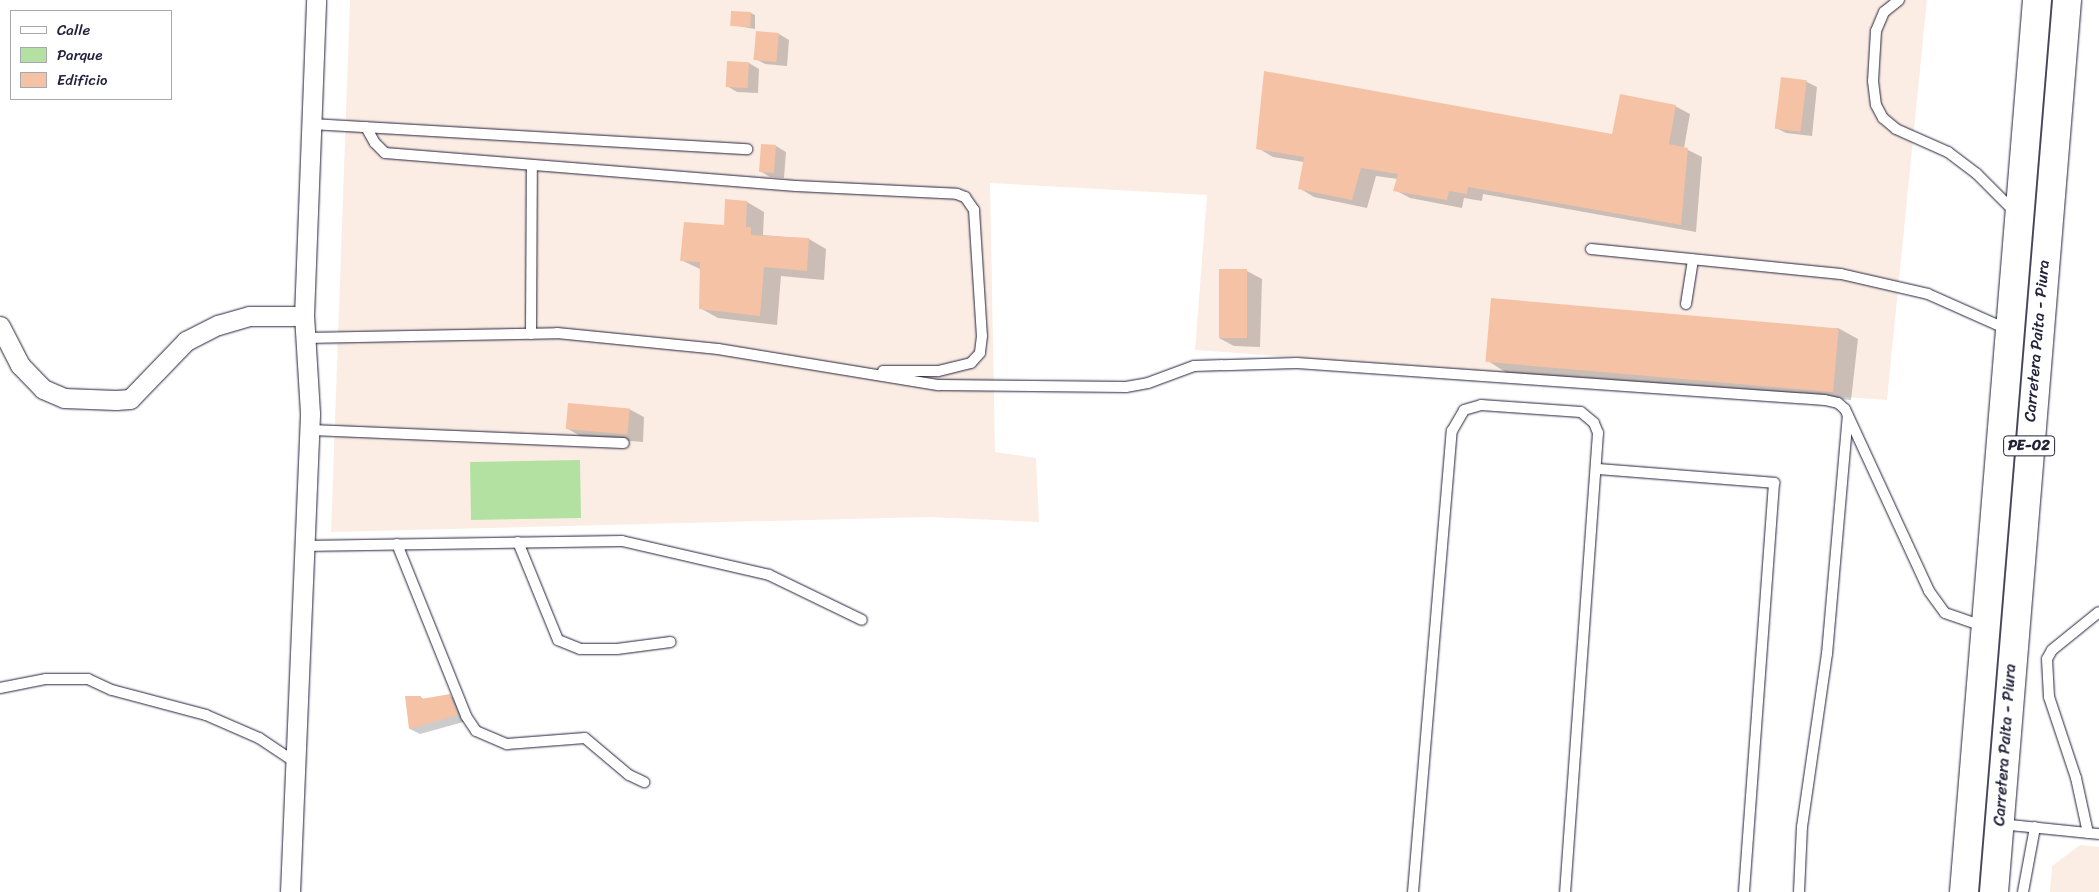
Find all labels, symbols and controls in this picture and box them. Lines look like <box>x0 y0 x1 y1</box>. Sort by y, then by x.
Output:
legend <box>10 10 172 100</box>
text: Calle <box>57 17 90 43</box>
text: Parque <box>57 42 102 68</box>
text: Edificio <box>57 67 108 93</box>
street label: Carretera Paita - Piura <box>2020 259 2054 423</box>
road number: PE-02 <box>2003 434 2055 458</box>
street label: Carretera Paita - Piura <box>1990 663 2020 827</box>

